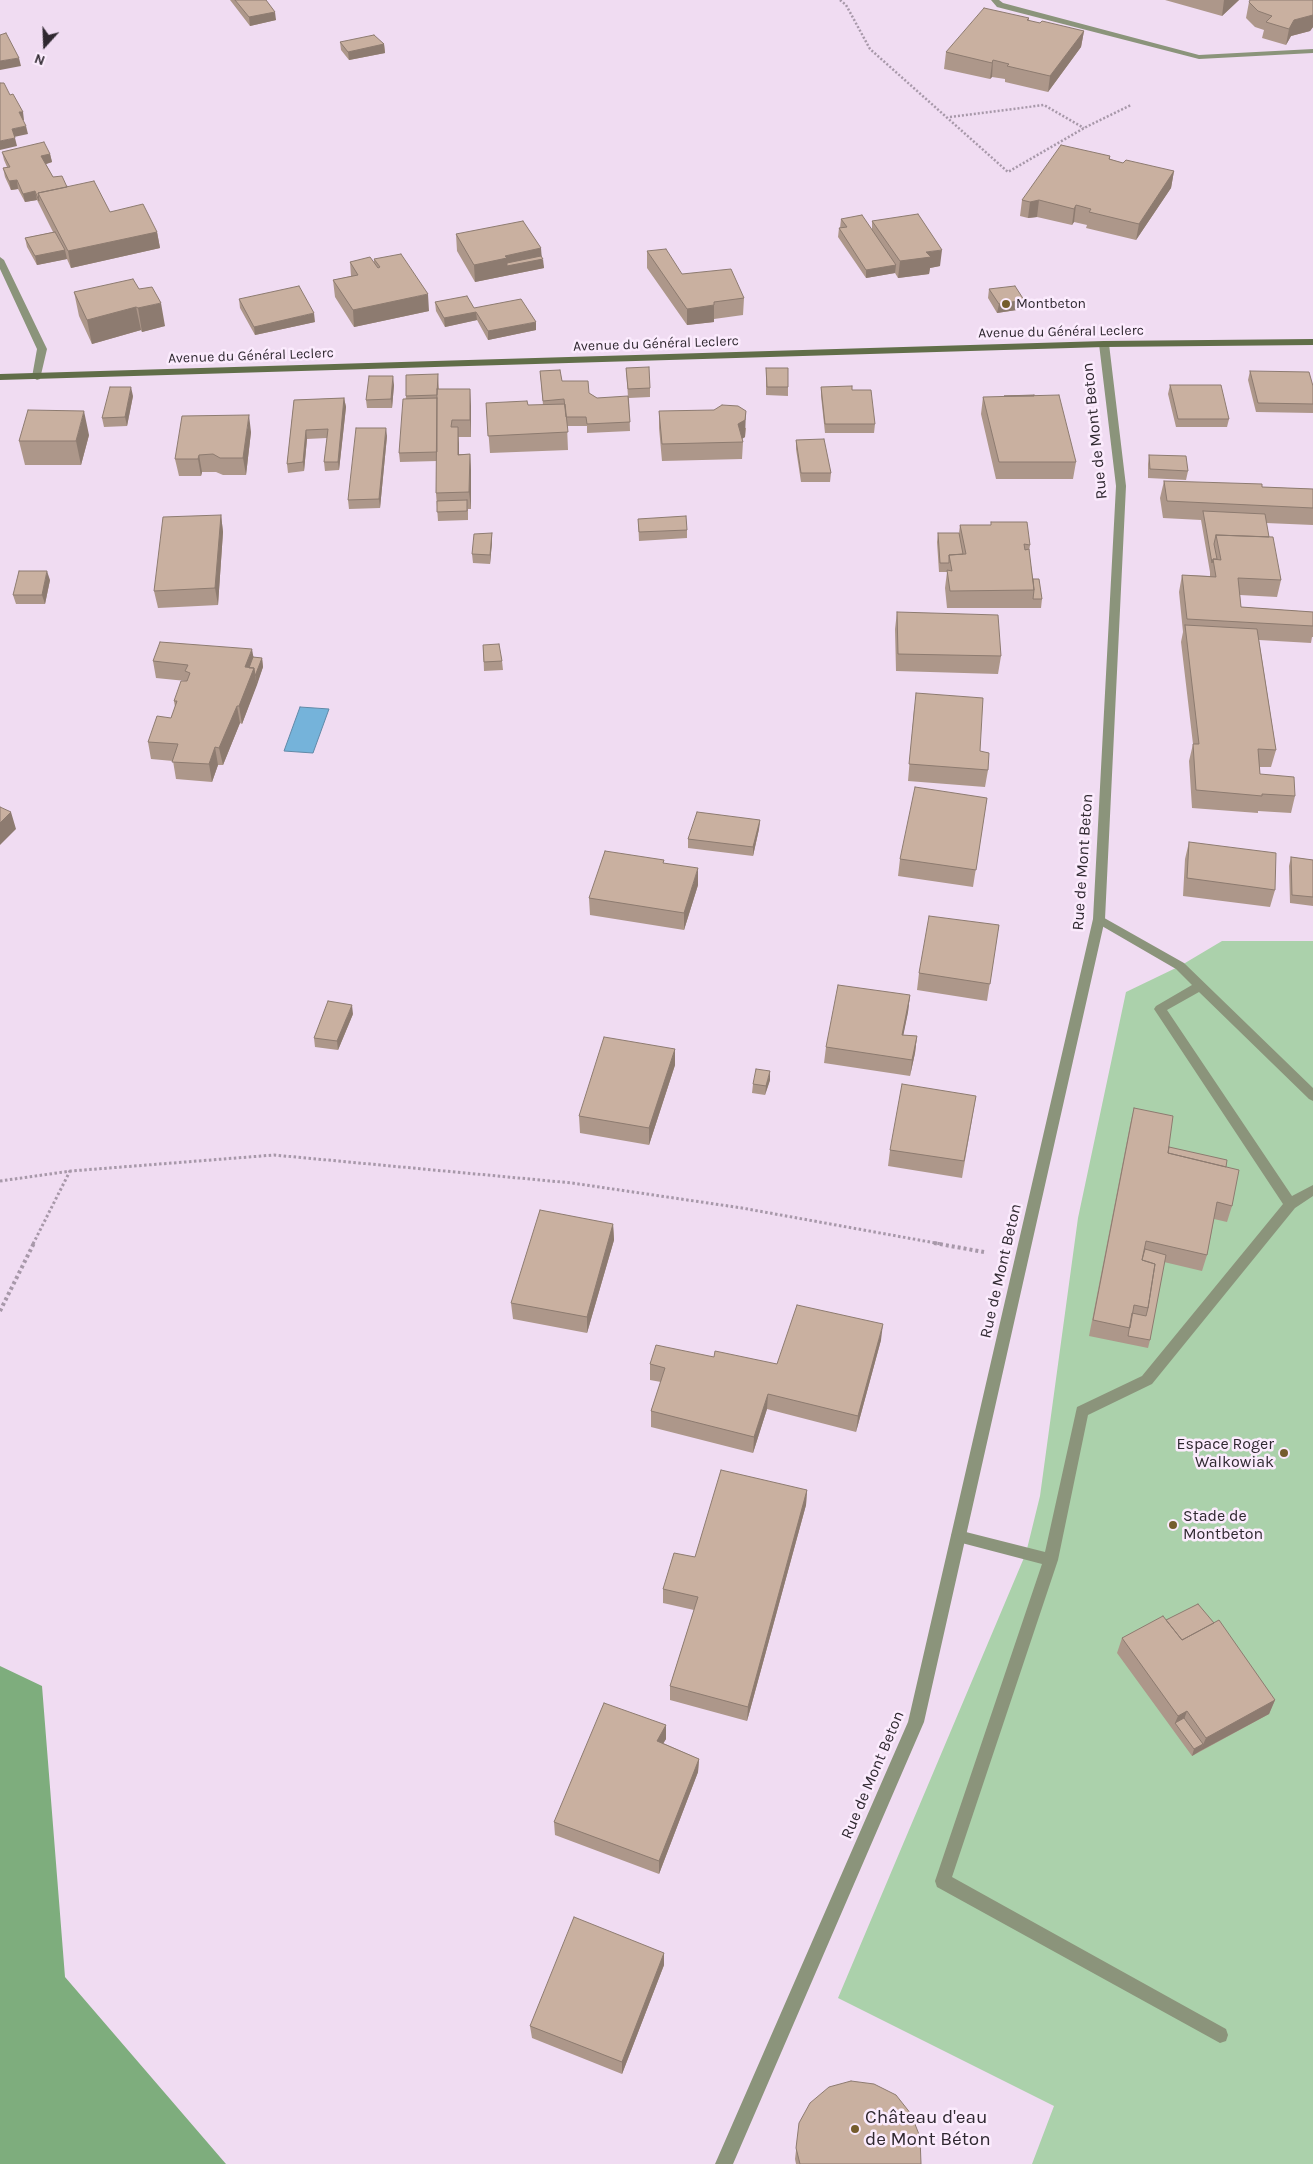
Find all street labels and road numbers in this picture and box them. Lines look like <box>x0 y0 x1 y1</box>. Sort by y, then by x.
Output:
street label: Avenue du Général Leclerc <box>978 322 1144 342</box>
street label: Avenue du Général Leclerc <box>573 333 739 355</box>
street label: Avenue du Général Leclerc <box>168 345 334 367</box>
street label: Rue de Mont Beton <box>1078 362 1112 500</box>
street label: Rue de Mont Beton <box>1069 793 1097 931</box>
street label: Rue de Mont Beton <box>976 1202 1026 1340</box>
street label: Rue de Mont Beton <box>837 1708 909 1842</box>

